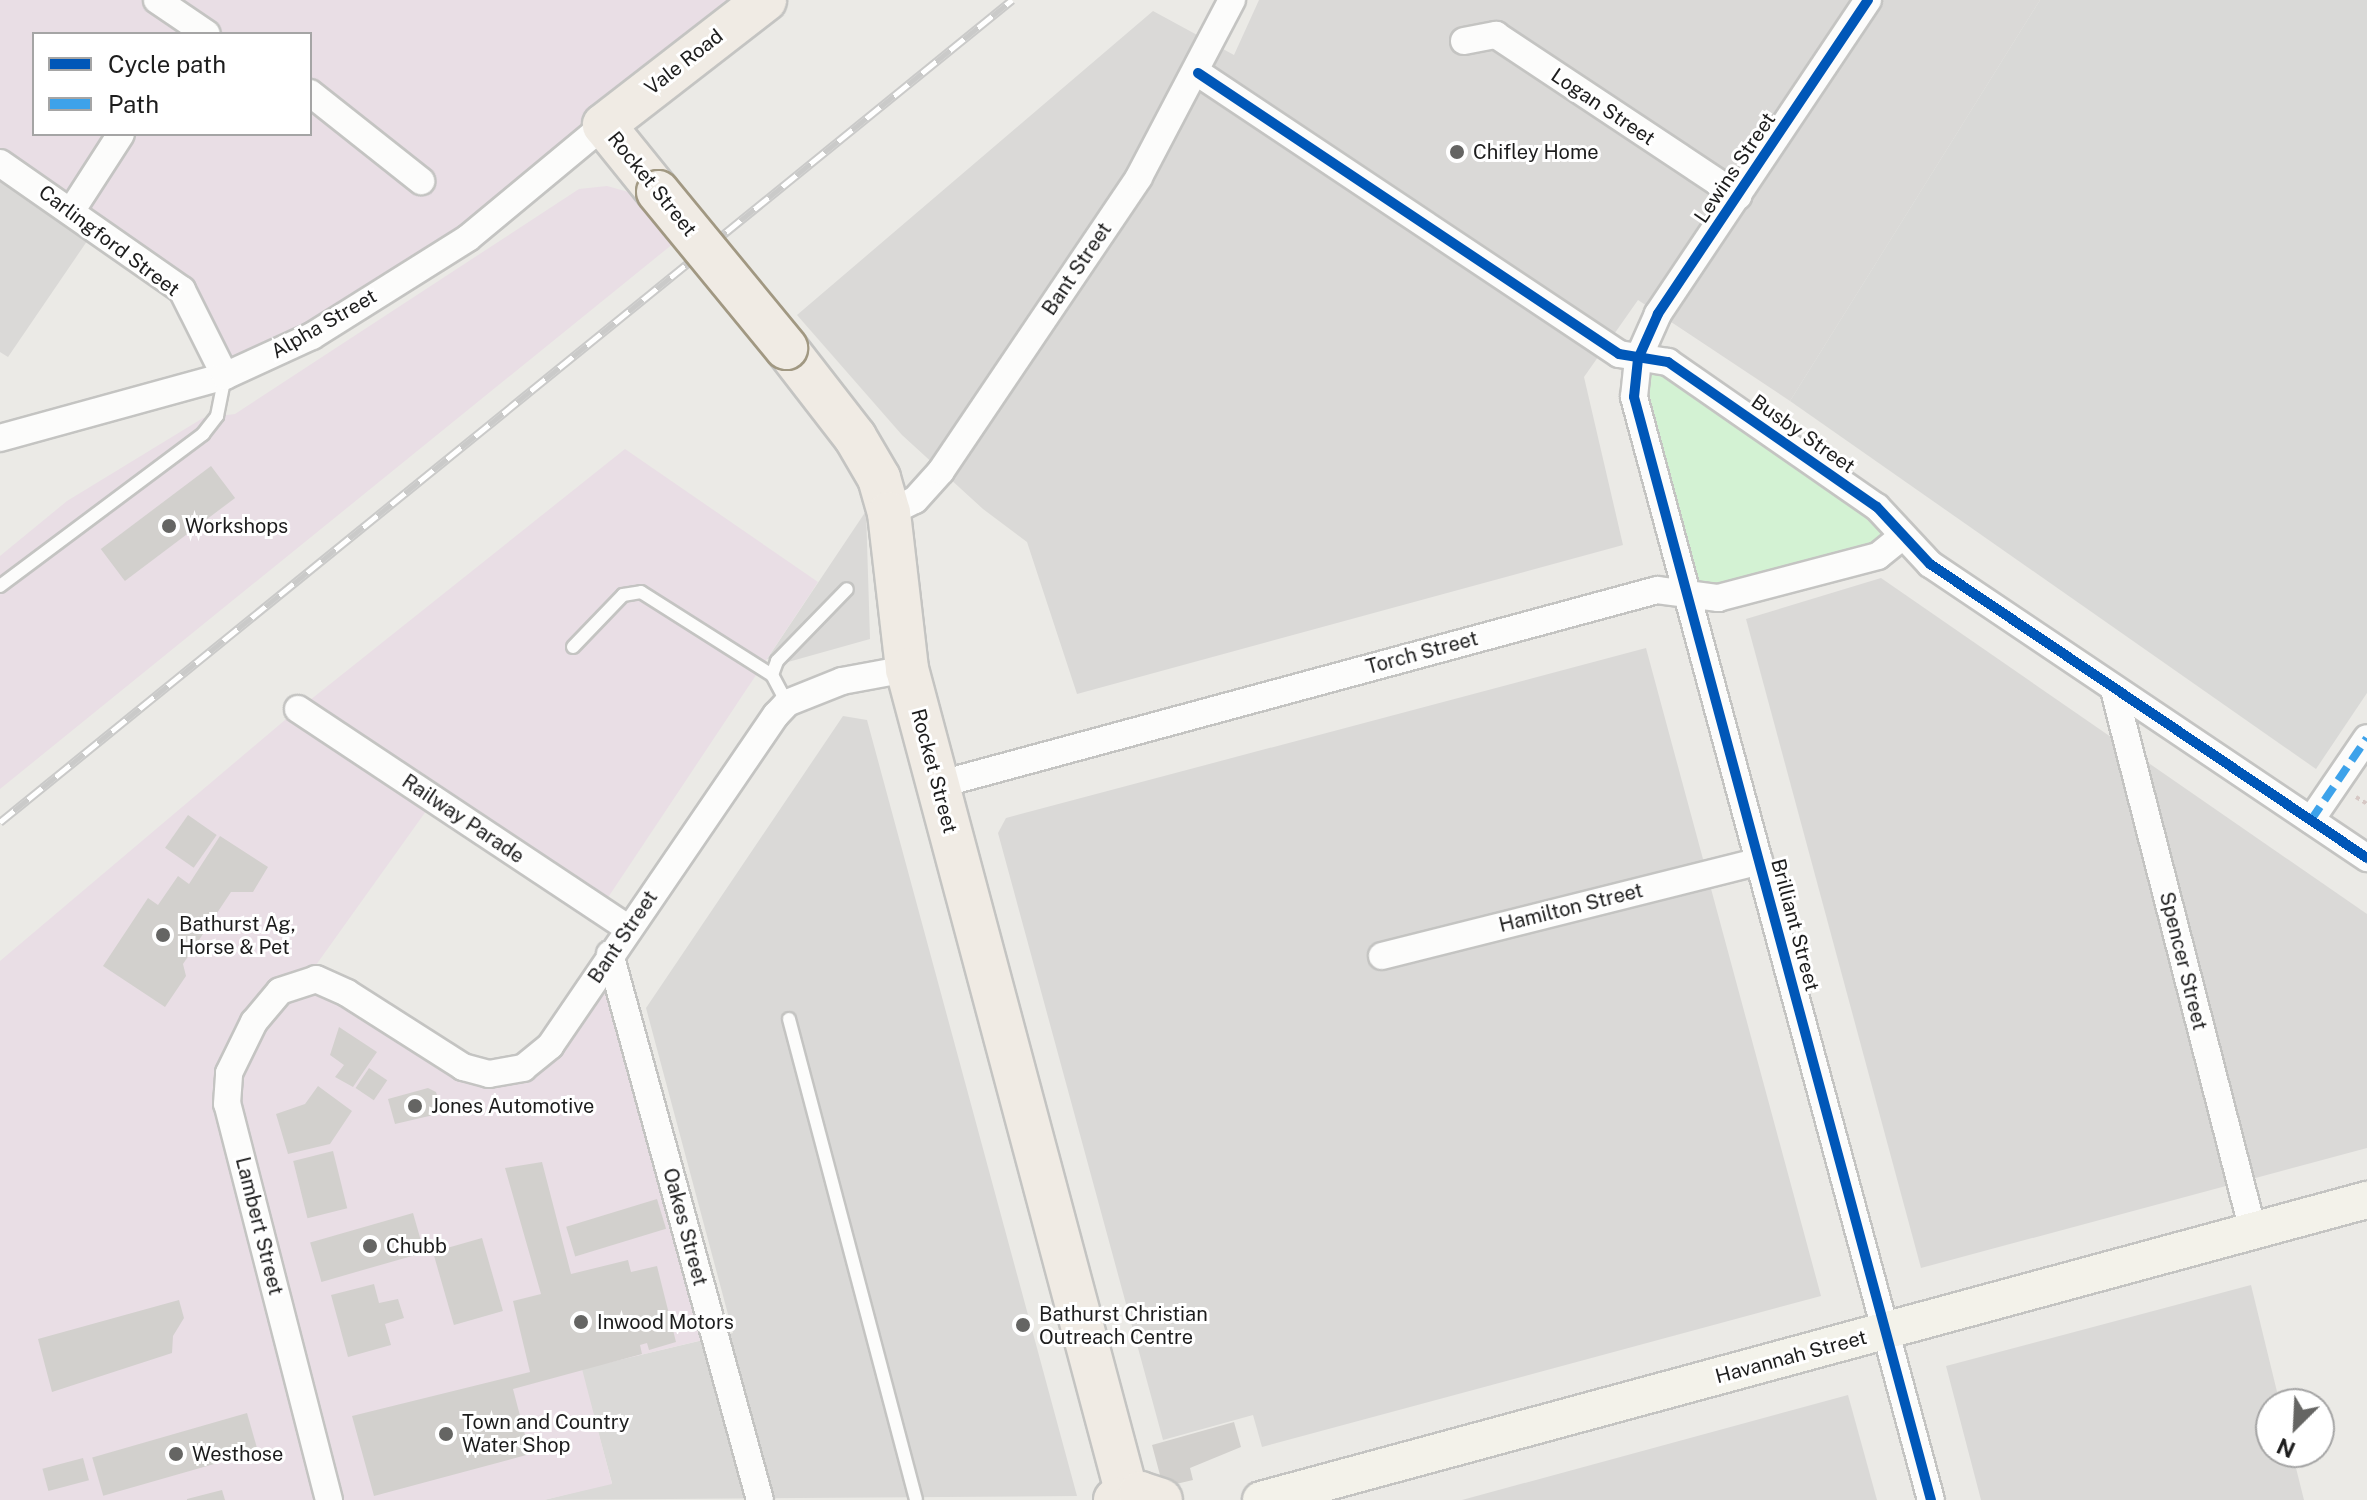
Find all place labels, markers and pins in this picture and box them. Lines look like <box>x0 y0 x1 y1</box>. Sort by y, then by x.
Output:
place label: Chifley Home <box>1473 140 1599 164</box>
marker: Chifley Home <box>1448 143 1466 161</box>
place label: Workshops <box>185 514 288 538</box>
marker: Workshops <box>160 517 178 535</box>
place label: Bathurst Ag, Horse & Pet <box>179 912 296 959</box>
marker: Bathurst Ag, Horse & Pet <box>154 926 172 944</box>
place label: Jones Automotive <box>431 1094 594 1118</box>
marker: Jones Automotive <box>406 1097 424 1115</box>
place label: Chubb <box>386 1234 447 1258</box>
marker: Chubb <box>361 1237 379 1255</box>
place label: Bathurst Christian Outreach Centre <box>1039 1302 1208 1349</box>
place label: Inwood Motors <box>597 1310 734 1334</box>
marker: Inwood Motors <box>572 1313 590 1331</box>
marker: Bathurst Christian Outreach Centre <box>1014 1316 1032 1334</box>
place label: Town and Country Water Shop <box>462 1410 629 1457</box>
marker: Town and Country Water Shop <box>437 1425 455 1443</box>
place label: Westhose <box>192 1442 283 1466</box>
marker: Westhose <box>167 1445 185 1463</box>

